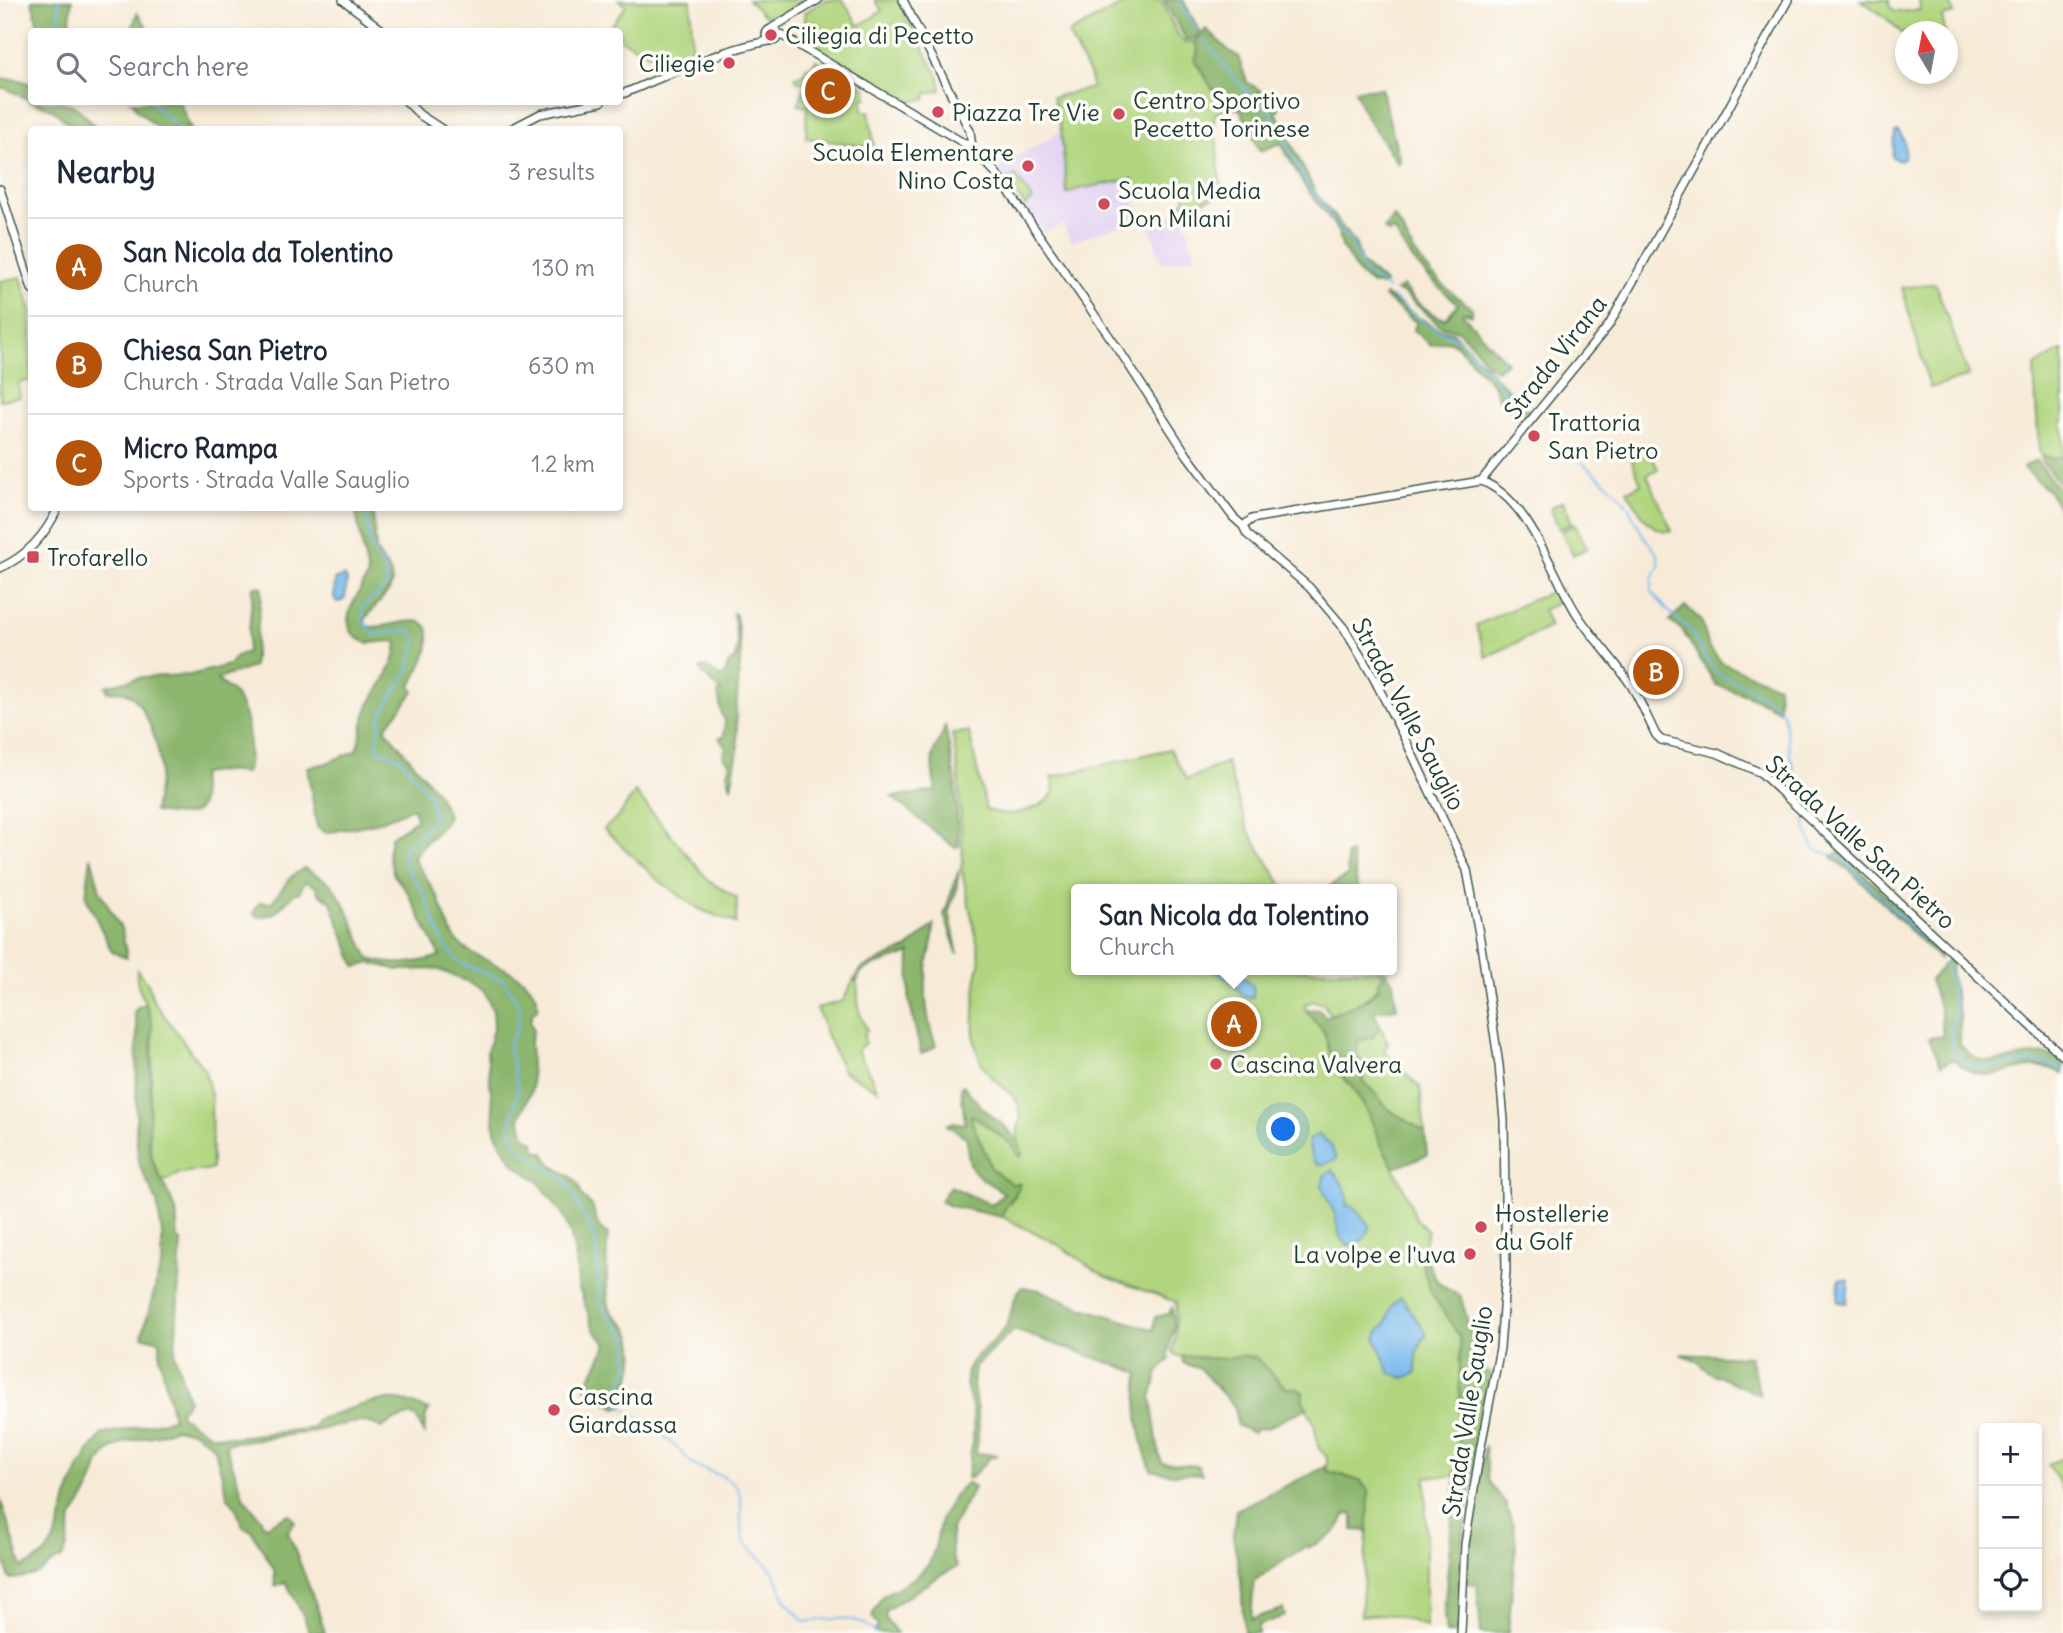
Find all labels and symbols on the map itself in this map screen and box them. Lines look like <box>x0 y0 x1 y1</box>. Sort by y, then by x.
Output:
place label: Ciliegia di Pecetto <box>785 20 974 50</box>
north arrow <box>1895 21 1958 84</box>
marker: Ciliegia di Pecetto <box>763 27 779 43</box>
place label: Ciliegie <box>638 48 715 78</box>
marker: Ciliegie <box>721 55 737 71</box>
pin: C <box>805 65 851 117</box>
place label: Centro Sportivo Pecetto Torinese <box>1133 85 1310 143</box>
place label: Piazza Tre Vie <box>952 97 1100 127</box>
marker: Piazza Tre Vie <box>930 104 946 120</box>
marker: Centro Sportivo Pecetto Torinese <box>1111 106 1127 122</box>
place label: Scuola Elementare Nino Costa <box>812 137 1014 195</box>
marker: Scuola Elementare Nino Costa <box>1020 158 1036 174</box>
place label: Scuola Media Don Milani <box>1118 175 1261 233</box>
marker: Scuola Media Don Milani <box>1096 196 1112 212</box>
street label: Strada Virana <box>1497 289 1613 425</box>
place label: Trattoria San Pietro <box>1548 407 1659 465</box>
marker: Trattoria San Pietro <box>1526 428 1542 444</box>
place label: Trofarello <box>47 542 148 572</box>
marker: Trofarello <box>25 549 41 565</box>
street label: Strada Valle Sauglio <box>1346 613 1472 815</box>
pin: B <box>1633 646 1679 698</box>
street label: Strada Valle San Pietro <box>1760 749 1962 935</box>
pin: A <box>1211 998 1257 1050</box>
place label: Cascina Valvera <box>1230 1049 1402 1079</box>
marker: Cascina Valvera <box>1208 1056 1224 1072</box>
your location <box>1266 1112 1300 1146</box>
place label: Hostellerie du Golf <box>1495 1198 1609 1256</box>
marker: Hostellerie du Golf <box>1473 1219 1489 1235</box>
place label: La volpe e l'uva <box>1293 1239 1456 1269</box>
marker: La volpe e l'uva <box>1462 1246 1478 1262</box>
street label: Strada Valle Sauglio <box>1436 1303 1498 1519</box>
place label: Cascina Giardassa <box>568 1381 677 1439</box>
marker: Cascina Giardassa <box>546 1402 562 1418</box>

